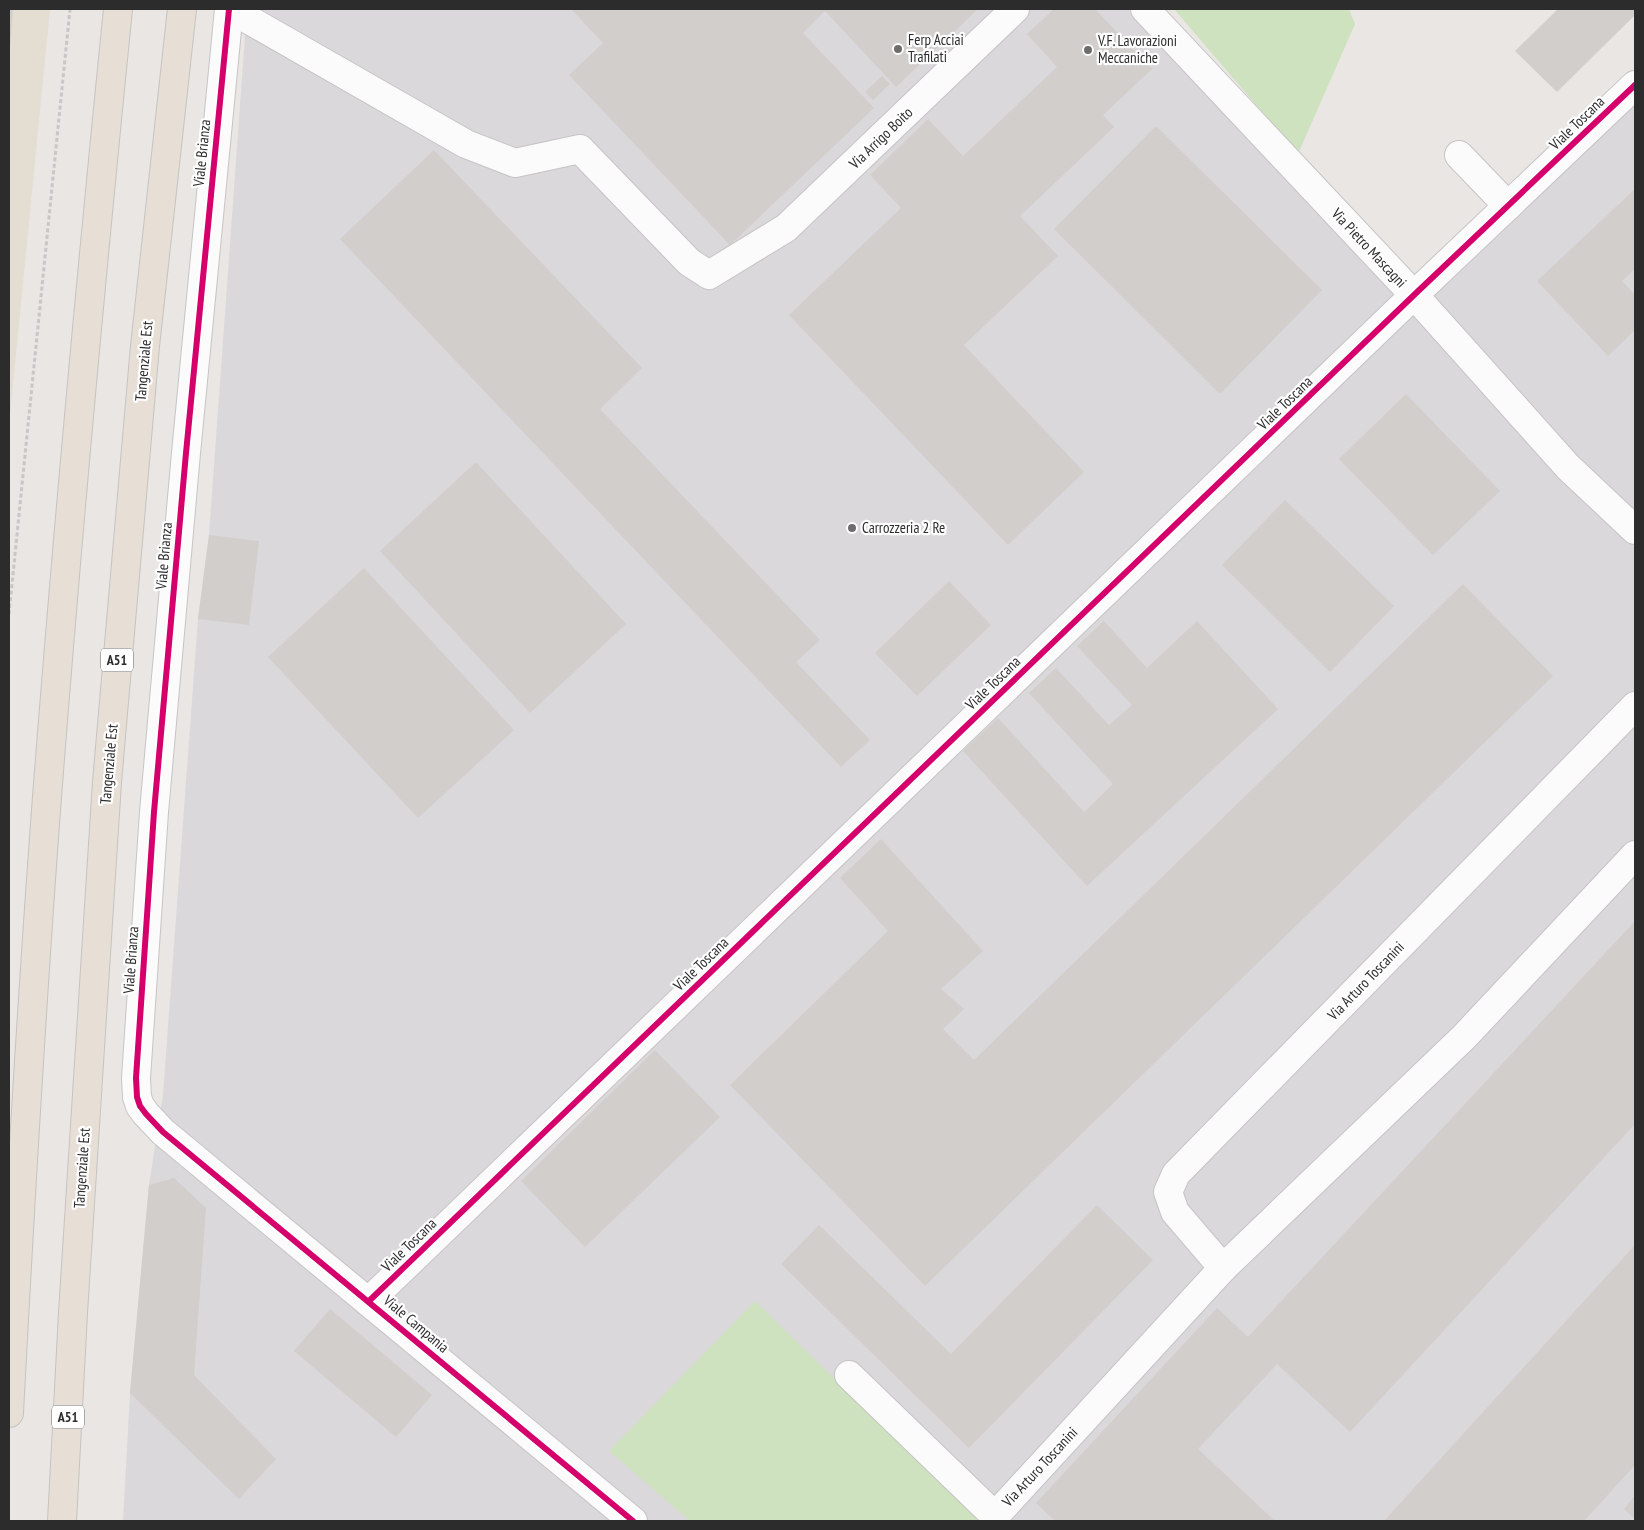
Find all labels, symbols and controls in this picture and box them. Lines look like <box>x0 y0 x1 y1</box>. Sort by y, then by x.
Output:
place label: Ferp Acciai Trafilati <box>908 30 964 66</box>
place label: V.F. Lavorazioni Meccaniche <box>1097 31 1177 67</box>
marker: Ferp Acciai Trafilati <box>892 43 904 55</box>
marker: V.F. Lavorazioni Meccaniche <box>1082 44 1094 56</box>
street label: Viale Toscana <box>1544 92 1608 154</box>
street label: Via Arrigo Boito <box>844 103 916 173</box>
street label: Viale Brianza <box>188 118 214 189</box>
street label: Via Pietro Mascagni <box>1327 203 1411 291</box>
street label: Tangenziale Est <box>131 320 156 402</box>
street label: Viale Toscana <box>1252 372 1316 434</box>
place label: Carrozzeria 2 Re <box>862 518 945 537</box>
street label: Viale Brianza <box>151 522 176 591</box>
marker: Carrozzeria 2 Re <box>846 522 858 534</box>
road number: A51 <box>101 648 133 672</box>
street label: Viale Toscana <box>960 652 1024 714</box>
street label: Tangenziale Est <box>96 723 121 805</box>
street label: Viale Brianza <box>119 926 142 995</box>
street label: Viale Toscana <box>668 933 732 995</box>
street label: Via Arturo Toscanini <box>1323 937 1408 1025</box>
street label: Tangenziale Est <box>69 1127 94 1209</box>
street label: Viale Toscana <box>376 1214 440 1276</box>
street label: Viale Campania <box>379 1290 453 1357</box>
road number: A51 <box>52 1405 84 1428</box>
street label: Via Arturo Toscanini <box>997 1423 1081 1511</box>

